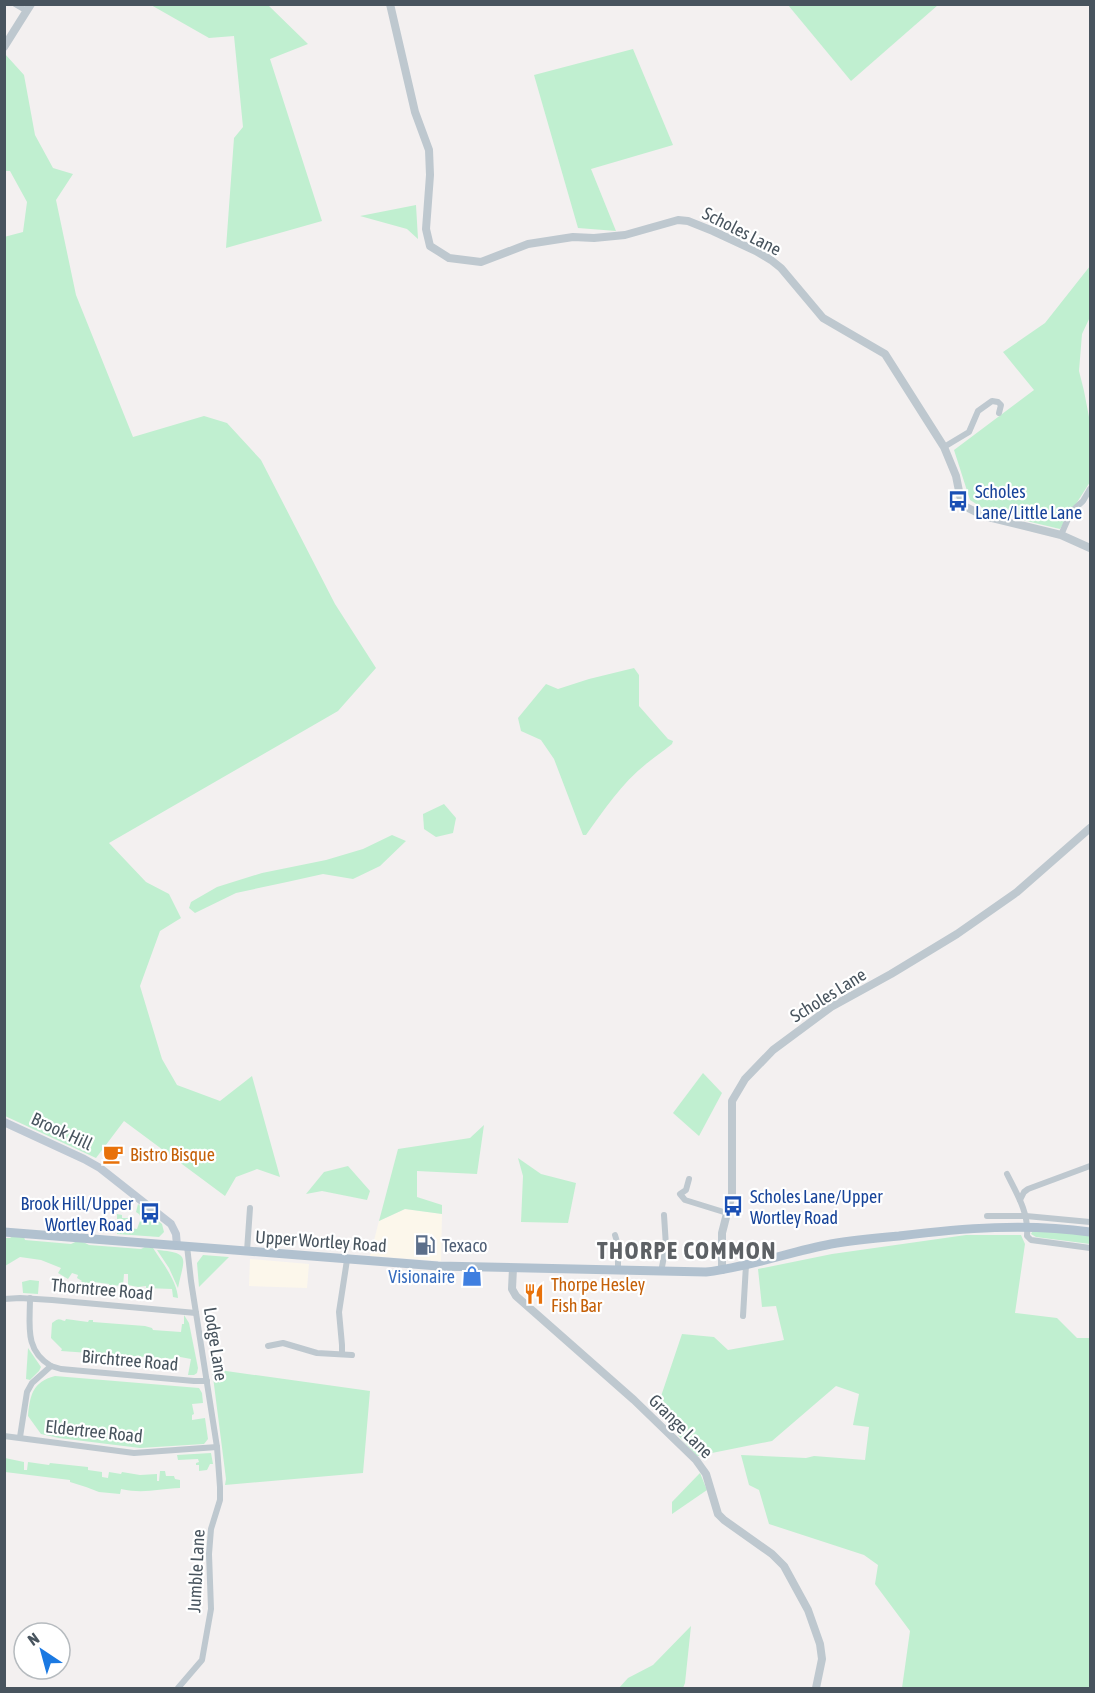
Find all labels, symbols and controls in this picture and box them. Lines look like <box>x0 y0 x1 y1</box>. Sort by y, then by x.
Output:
street label: Scholes Lane <box>699 202 785 260</box>
place label: Scholes Lane/Little Lane <box>975 481 1082 523</box>
bus stop icon: Scholes Lane/Little Lane <box>946 489 970 513</box>
street label: Scholes Lane <box>786 964 870 1026</box>
street label: Brook Hill <box>28 1108 96 1154</box>
cafe icon: Bistro Bisque <box>101 1142 125 1166</box>
place label: Bistro Bisque <box>130 1144 215 1165</box>
place label: Scholes Lane/Upper Wortley Road <box>750 1186 883 1228</box>
place label: Brook Hill/Upper Wortley Road <box>20 1193 134 1235</box>
bus stop icon: Scholes Lane/Upper Wortley Road <box>721 1194 745 1218</box>
bus stop icon: Brook Hill/Upper Wortley Road <box>138 1201 162 1225</box>
street label: Upper Wortley Road <box>255 1226 387 1256</box>
fuel station icon: Texaco <box>413 1233 437 1257</box>
place label: Texaco <box>442 1235 488 1256</box>
district label: THORPE COMMON <box>597 1237 777 1264</box>
shop icon: Visionaire <box>460 1264 484 1288</box>
place label: Visionaire <box>388 1266 455 1287</box>
street label: Thorntree Road <box>50 1274 154 1304</box>
place label: Thorpe Hesley Fish Bar <box>551 1274 645 1316</box>
restaurant icon: Thorpe Hesley Fish Bar <box>522 1282 546 1306</box>
street label: Lodge Lane <box>200 1306 232 1382</box>
street label: Birchtree Road <box>81 1345 179 1375</box>
street label: Grange Lane <box>645 1390 717 1462</box>
street label: Eldertree Road <box>44 1415 144 1447</box>
street label: Jumble Lane <box>183 1529 209 1613</box>
north arrow <box>12 1621 72 1681</box>
text: N <box>24 1629 42 1649</box>

